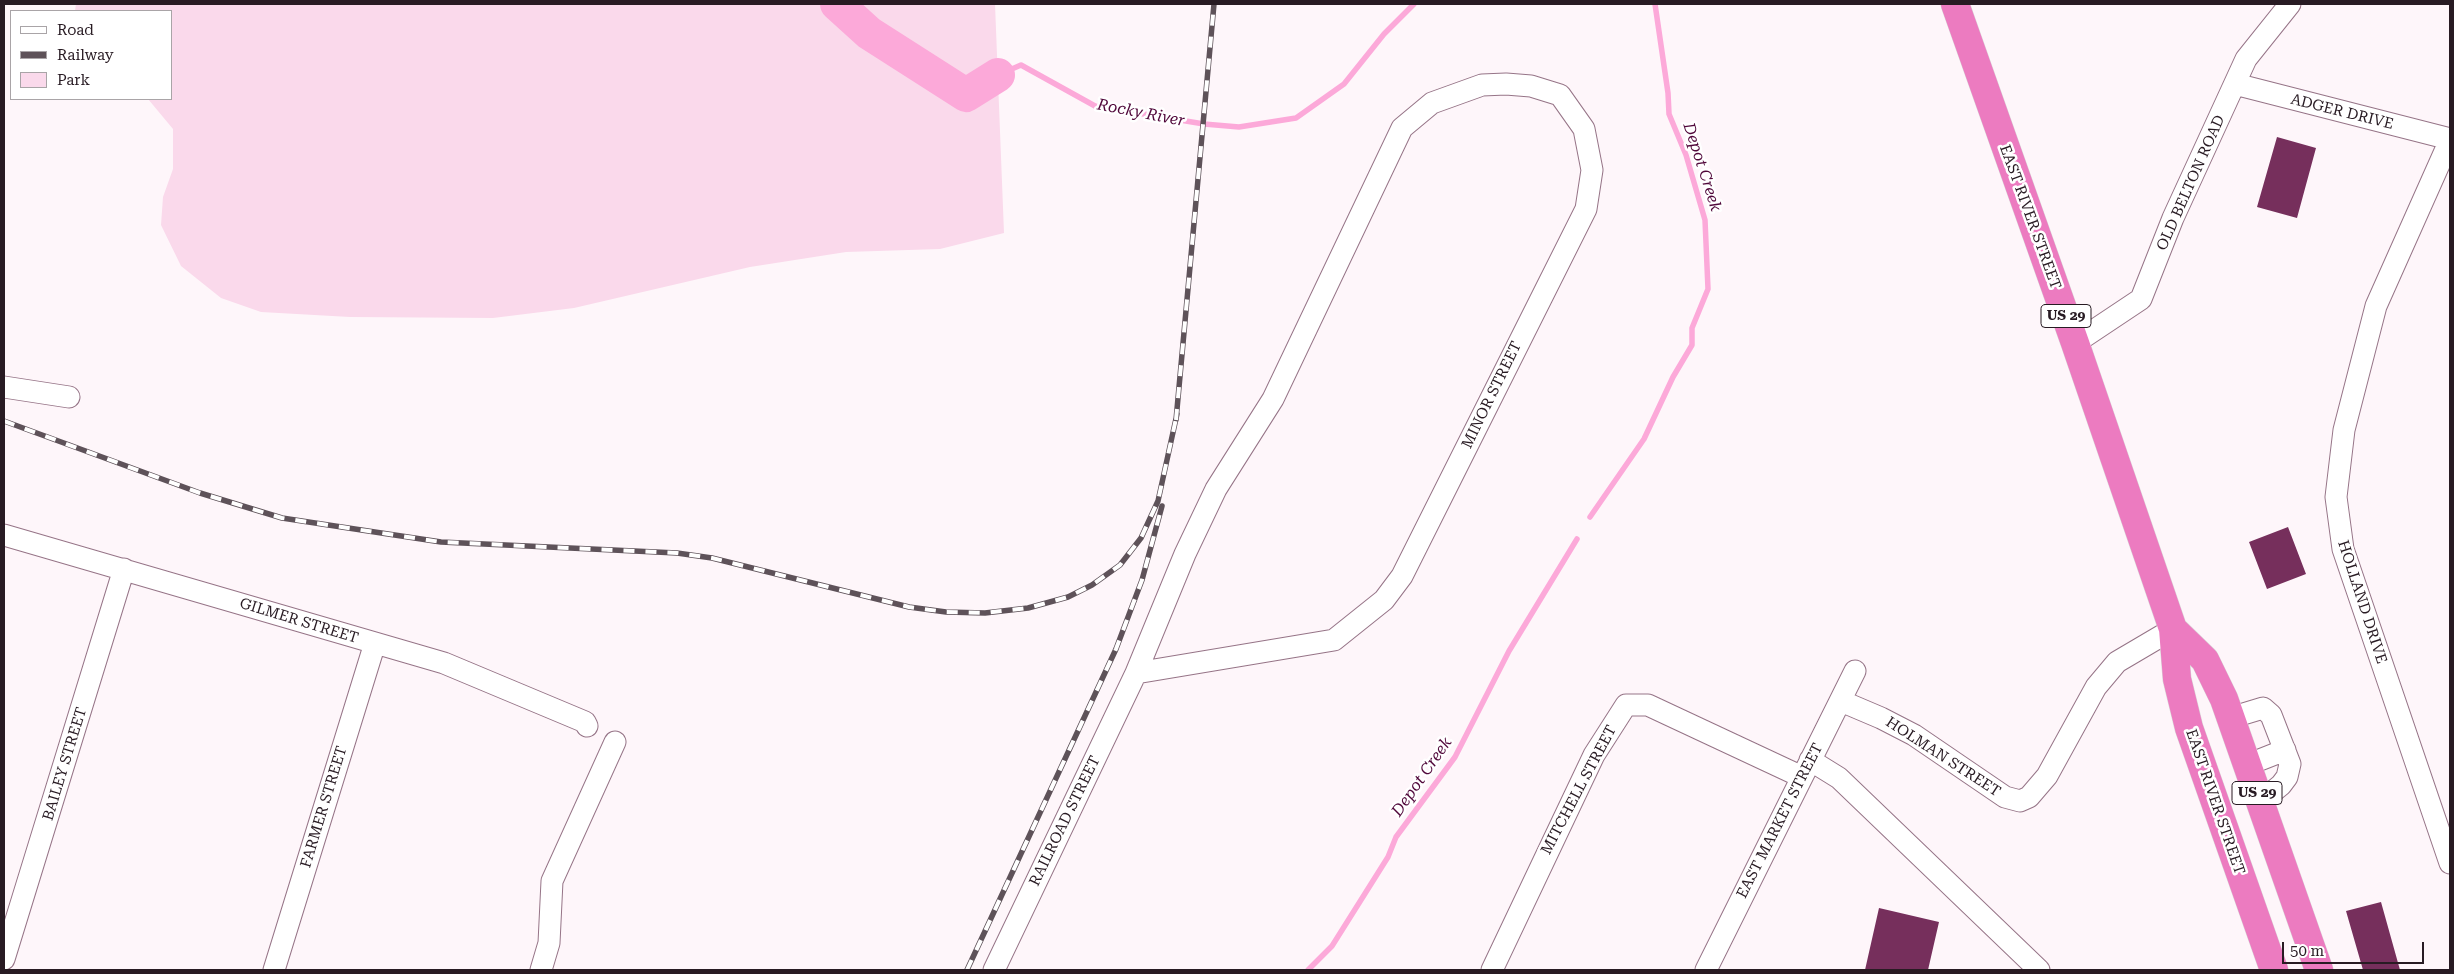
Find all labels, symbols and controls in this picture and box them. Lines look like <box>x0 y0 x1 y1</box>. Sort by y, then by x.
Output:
legend <box>10 10 172 100</box>
text: Road <box>57 21 94 39</box>
text: Railway <box>57 46 114 64</box>
text: Park <box>57 71 90 89</box>
street label: ADGER DRIVE <box>2289 91 2395 133</box>
water label: Rocky River <box>1096 95 1186 131</box>
street label: OLD BELTON ROAD <box>2153 113 2229 253</box>
water label: Depot Creek <box>1679 120 1725 214</box>
street label: EAST RIVER STREET <box>1995 142 2065 292</box>
road number: US 29 <box>2041 304 2091 328</box>
street label: MINOR STREET <box>1458 339 1526 451</box>
street label: HOLLAND DRIVE <box>2334 538 2390 666</box>
street label: GILMER STREET <box>237 594 361 648</box>
street label: BAILEY STREET <box>39 705 91 823</box>
street label: HOLMAN STREET <box>1882 713 2004 801</box>
street label: MITCHELL STREET <box>1537 722 1621 858</box>
street label: EAST RIVER STREET <box>2182 727 2248 877</box>
water label: Depot Creek <box>1388 734 1456 820</box>
street label: EAST MARKET STREET <box>1733 741 1827 901</box>
street label: FARMER STREET <box>297 744 351 870</box>
street label: RAILROAD STREET <box>1026 753 1104 889</box>
road number: US 29 <box>2232 781 2282 804</box>
scale bar <box>2284 932 2426 964</box>
text: 50 m <box>2290 942 2324 960</box>

